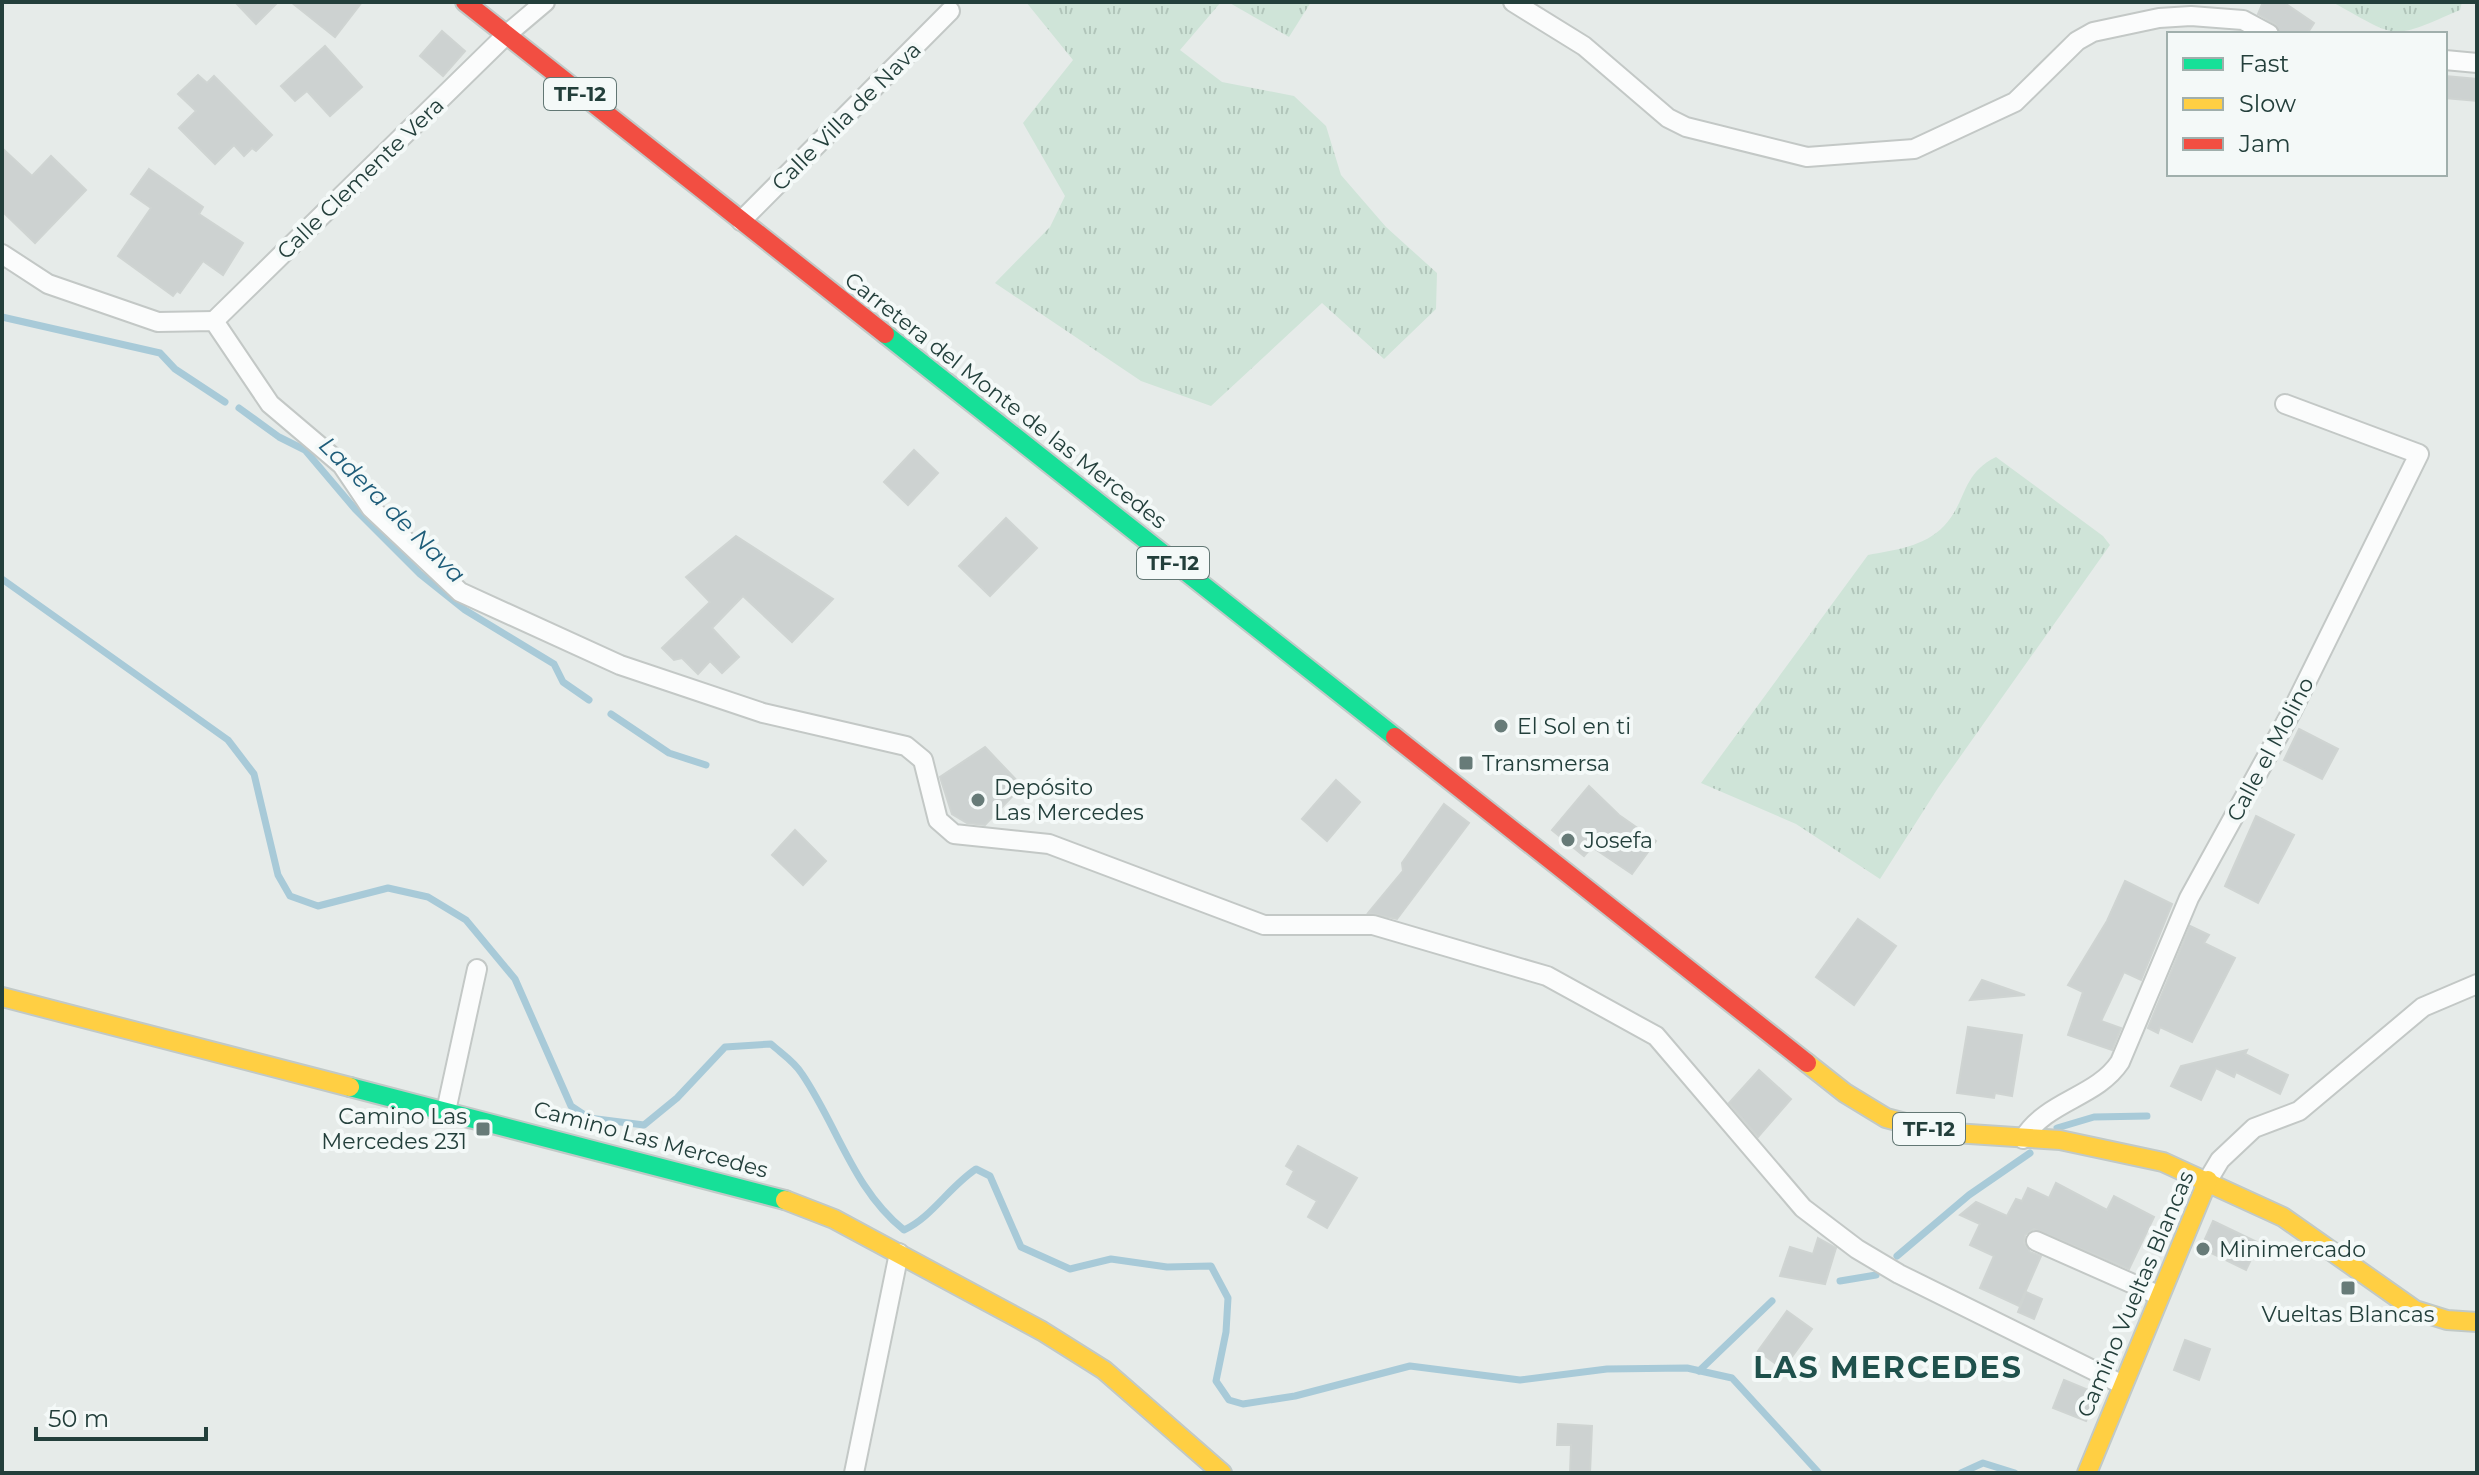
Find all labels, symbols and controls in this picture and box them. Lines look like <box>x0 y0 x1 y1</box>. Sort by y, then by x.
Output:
legend <box>2167 32 2447 176</box>
street label: Calle Villa de Nava <box>766 36 927 197</box>
text: Fast <box>2239 49 2290 78</box>
road number: TF-12 <box>544 78 616 110</box>
text: Slow <box>2239 89 2296 118</box>
street label: Calle Clemente Vera <box>271 92 449 265</box>
text: Jam <box>2238 129 2291 158</box>
street label: Carretera del Monte de las Mercedes <box>839 266 1172 535</box>
water label: Ladera de Nava <box>313 431 471 589</box>
road number: TF-12 <box>1137 547 1209 579</box>
street label: Calle el Molino <box>2221 672 2320 826</box>
place label: El Sol en ti <box>1517 713 1631 740</box>
marker: El Sol en ti <box>1492 717 1510 735</box>
place label: Transmersa <box>1482 750 1610 777</box>
marker: Transmersa <box>1457 754 1475 772</box>
place label: Depósito Las Mercedes <box>994 774 1144 826</box>
marker: Depósito Las Mercedes <box>969 791 987 809</box>
place label: Josefa <box>1583 827 1653 854</box>
marker: Josefa <box>1559 831 1577 849</box>
street label: Camino Las Mercedes <box>531 1095 771 1184</box>
place label: Camino Las Mercedes 231 <box>321 1103 467 1155</box>
road number: TF-12 <box>1893 1113 1965 1145</box>
marker: Camino Las Mercedes 231 <box>474 1120 492 1138</box>
street label: Camino Vueltas Blancas <box>2071 1167 2200 1421</box>
place label: Minimercado <box>2219 1236 2366 1263</box>
marker: Minimercado <box>2194 1240 2212 1258</box>
marker: Vueltas Blancas <box>2339 1279 2357 1297</box>
place label: Vueltas Blancas <box>2262 1301 2435 1328</box>
district label: LAS MERCEDES <box>1753 1349 2023 1386</box>
scale bar <box>36 1391 206 1441</box>
text: 50 m <box>48 1404 109 1433</box>

